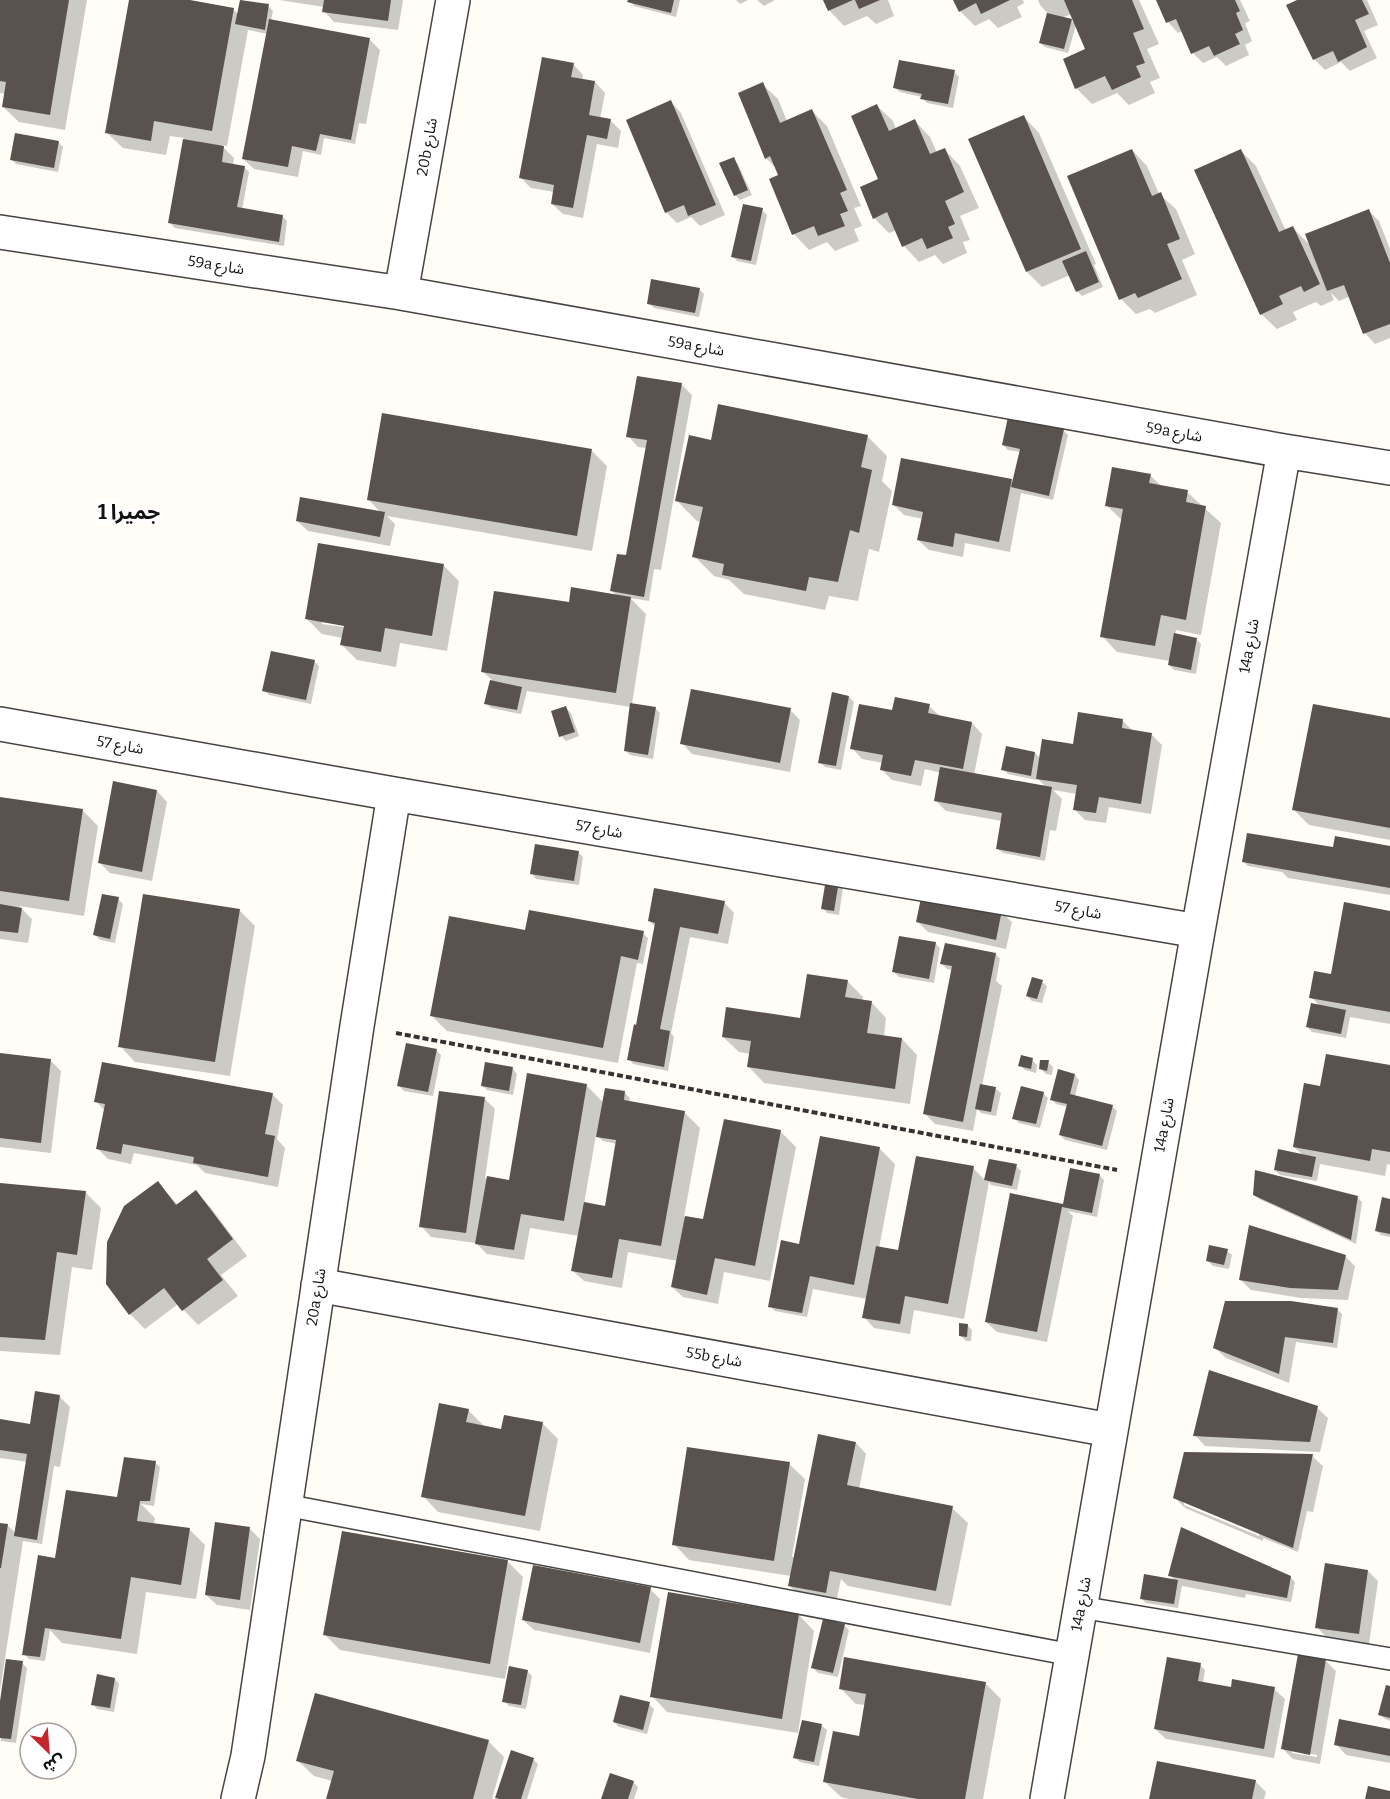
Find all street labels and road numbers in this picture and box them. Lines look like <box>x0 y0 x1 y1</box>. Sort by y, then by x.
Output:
street label: 20b شارع <box>413 116 444 178</box>
street label: 59a شارع <box>186 252 246 281</box>
street label: 59a شارع <box>666 332 726 363</box>
street label: 59a شارع <box>1144 418 1204 449</box>
street label: 14a شارع <box>1235 617 1266 675</box>
street label: شارع 57 <box>95 732 145 761</box>
street label: شارع 57 <box>574 816 624 845</box>
street label: شارع 57 <box>1053 897 1103 926</box>
street label: 14a شارع <box>1150 1096 1181 1154</box>
street label: 20a شارع <box>303 1267 332 1328</box>
street label: 55b شارع <box>684 1343 744 1374</box>
street label: 14a شارع <box>1067 1575 1098 1633</box>

